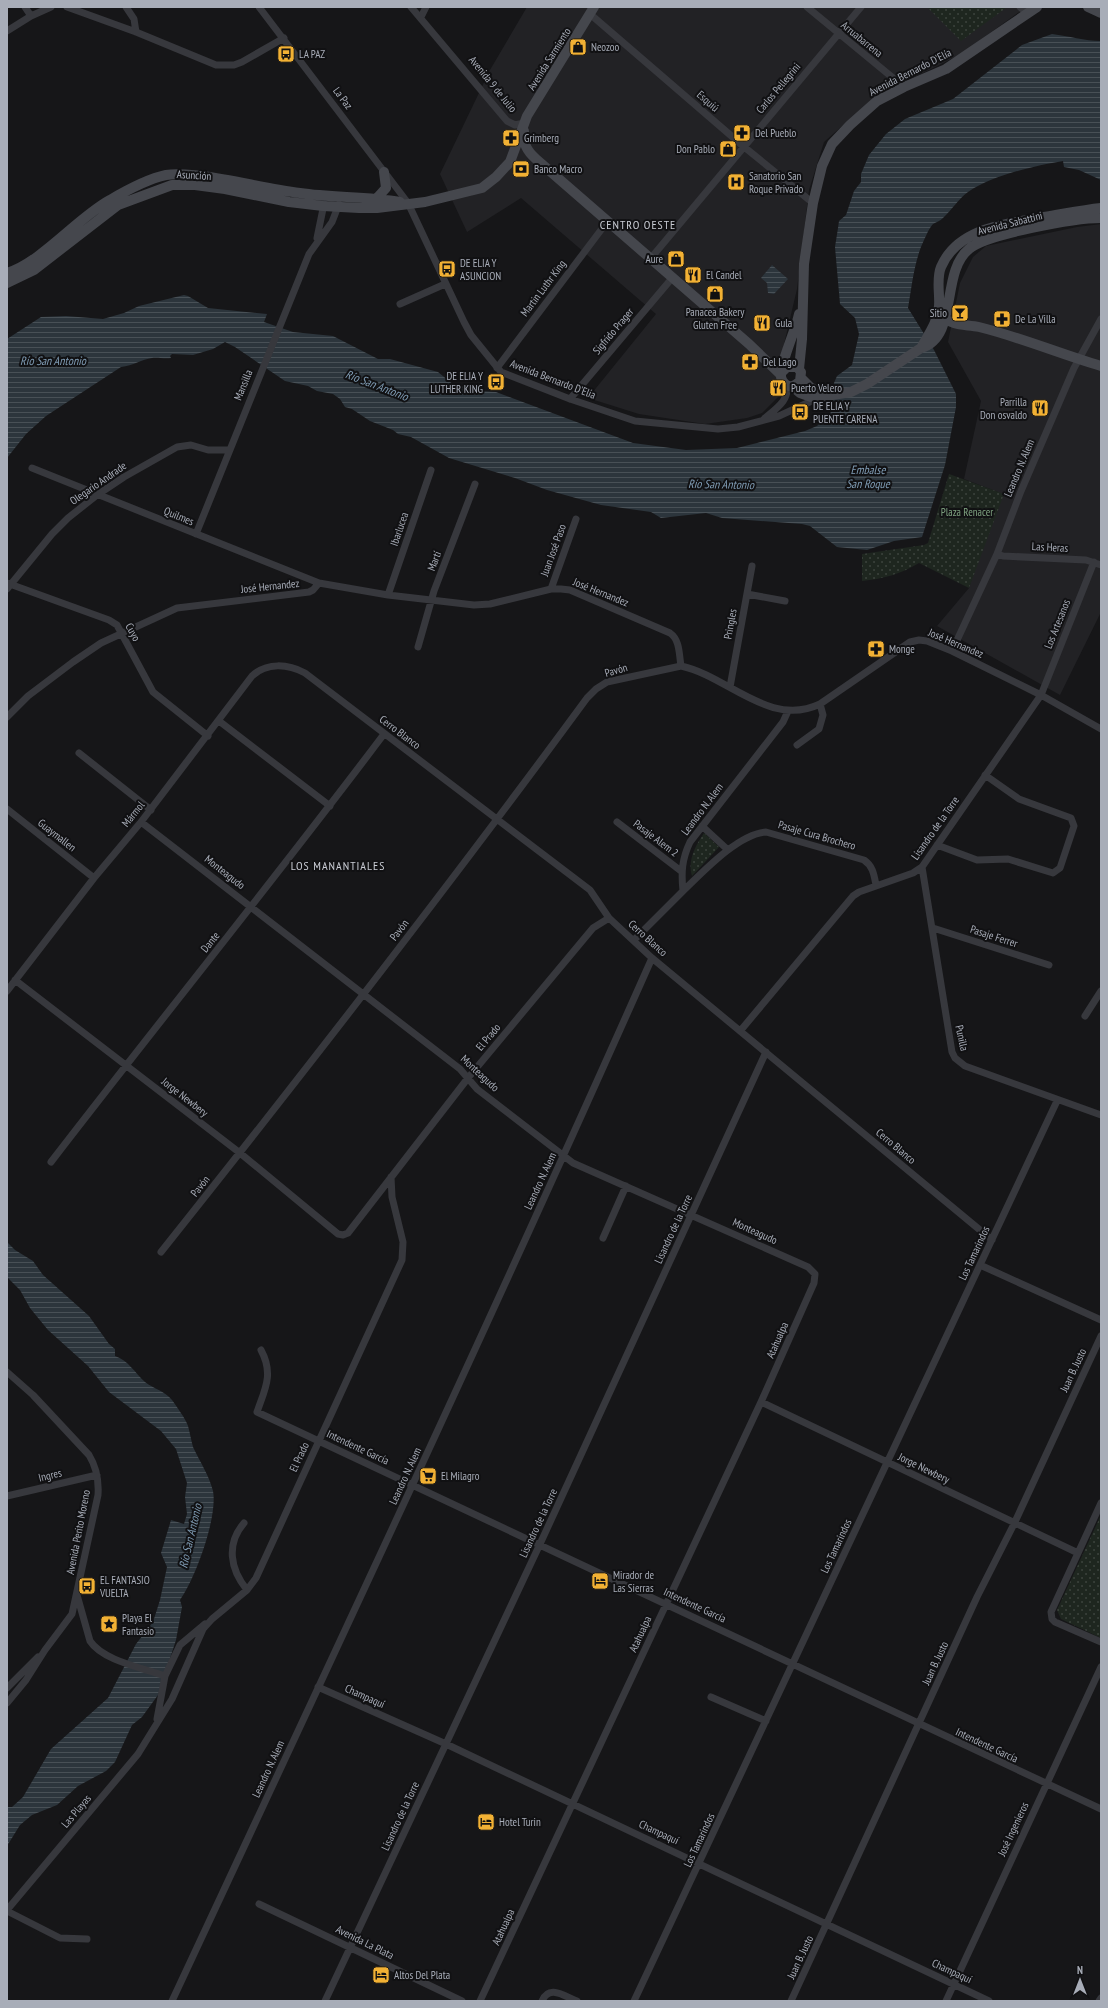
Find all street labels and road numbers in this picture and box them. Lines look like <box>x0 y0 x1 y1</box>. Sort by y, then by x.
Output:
street label: Arruabarrena <box>838 18 886 60</box>
street label: Avenida Sarmiento <box>524 25 574 93</box>
street label: Avenida Bernardo D'Elía <box>866 45 954 99</box>
street label: Avenida 9 de Julio <box>466 53 520 115</box>
street label: Carlos Pellegrini <box>753 60 803 116</box>
street label: La Paz <box>330 84 356 112</box>
street label: Esquiú <box>694 87 722 115</box>
street label: Asunción <box>176 167 212 183</box>
street label: Avenida Sabattini <box>976 208 1044 238</box>
street label: Martin Luthr King <box>517 257 569 319</box>
street label: Sigfrido Prager <box>590 305 636 357</box>
street label: Avenida Bernardo D'Elía <box>508 356 598 402</box>
street label: Mansilla <box>231 368 255 402</box>
street label: Leandro N. Alem <box>1001 437 1037 499</box>
street label: Olegario Andrade <box>67 458 129 508</box>
street label: Quilmes <box>162 504 196 528</box>
street label: Ibarlucea <box>387 510 411 548</box>
street label: Juan José Paso <box>537 522 569 579</box>
street label: Las Heras <box>1031 539 1069 555</box>
street label: Martí <box>424 549 444 573</box>
street label: José Hernandez <box>570 574 631 609</box>
street label: José Hernandez <box>239 576 300 596</box>
street label: Los Artesanos <box>1041 597 1073 651</box>
street label: Pringles <box>720 608 740 640</box>
street label: Cuyo <box>122 620 144 644</box>
street label: José Hernandez <box>925 625 986 661</box>
street label: Pavón <box>603 660 629 680</box>
street label: Cerro Blanco <box>377 712 424 752</box>
street label: Leandro N. Alem <box>678 780 726 838</box>
street label: Lisandro de la Torre <box>908 793 962 863</box>
street label: Mármol <box>118 798 148 830</box>
street label: Guaymallen <box>35 816 79 854</box>
street label: Pasaje Alem 2 <box>631 816 681 860</box>
street label: Pasaje Cura Brochero <box>777 817 858 853</box>
street label: Monteagudo <box>202 852 248 892</box>
street label: Pavón <box>387 917 412 943</box>
street label: Cerro Blanco <box>626 917 671 959</box>
street label: Pasaje Ferrer <box>968 922 1020 950</box>
street label: Dante <box>197 929 223 955</box>
street label: El Prado <box>473 1020 504 1053</box>
street label: Punilla <box>952 1024 972 1052</box>
street label: Monteagudo <box>458 1052 502 1094</box>
street label: Jorge Newbery <box>158 1074 212 1120</box>
street label: Cerro Blanco <box>873 1125 919 1167</box>
street label: Leandro N. Alem <box>521 1150 559 1212</box>
street label: Pavón <box>187 1173 213 1199</box>
street label: Lisandro de la Torre <box>651 1192 695 1266</box>
street label: Monteagudo <box>730 1215 780 1247</box>
street label: Los Tamarindos <box>955 1224 993 1282</box>
street label: Atahualpa <box>763 1320 791 1360</box>
street label: Juan B. Justo <box>1056 1346 1089 1395</box>
street label: Intendente García <box>325 1426 391 1468</box>
street label: El Prado <box>286 1440 312 1474</box>
street label: Leandro N. Alem <box>386 1445 424 1507</box>
street label: Jorge Newbery <box>895 1449 953 1487</box>
street label: Ingres <box>37 1465 63 1485</box>
street label: Lisandro de la Torre <box>516 1486 560 1560</box>
street label: Avenida Perito Moreno <box>63 1488 93 1575</box>
street label: Los Tamarindos <box>817 1517 855 1575</box>
street label: Intendente García <box>662 1584 728 1626</box>
street label: Atahualpa <box>626 1614 654 1654</box>
street label: Juan B. Justo <box>918 1639 951 1688</box>
street label: Champaquí <box>343 1681 388 1711</box>
street label: Intendente García <box>954 1724 1020 1766</box>
street label: Leandro N. Alem <box>249 1738 287 1800</box>
street label: Lisandro de la Torre <box>378 1779 422 1853</box>
street label: Las Playas <box>58 1791 94 1830</box>
street label: José Ingenieros <box>994 1800 1032 1859</box>
street label: Los Tamarindos <box>680 1811 718 1869</box>
street label: Champaquí <box>637 1817 682 1848</box>
street label: Atahualpa <box>489 1907 517 1947</box>
street label: Avenida La Plata <box>334 1922 396 1962</box>
street label: Juan B. Justo <box>783 1933 816 1982</box>
street label: Champaquí <box>930 1956 975 1987</box>

